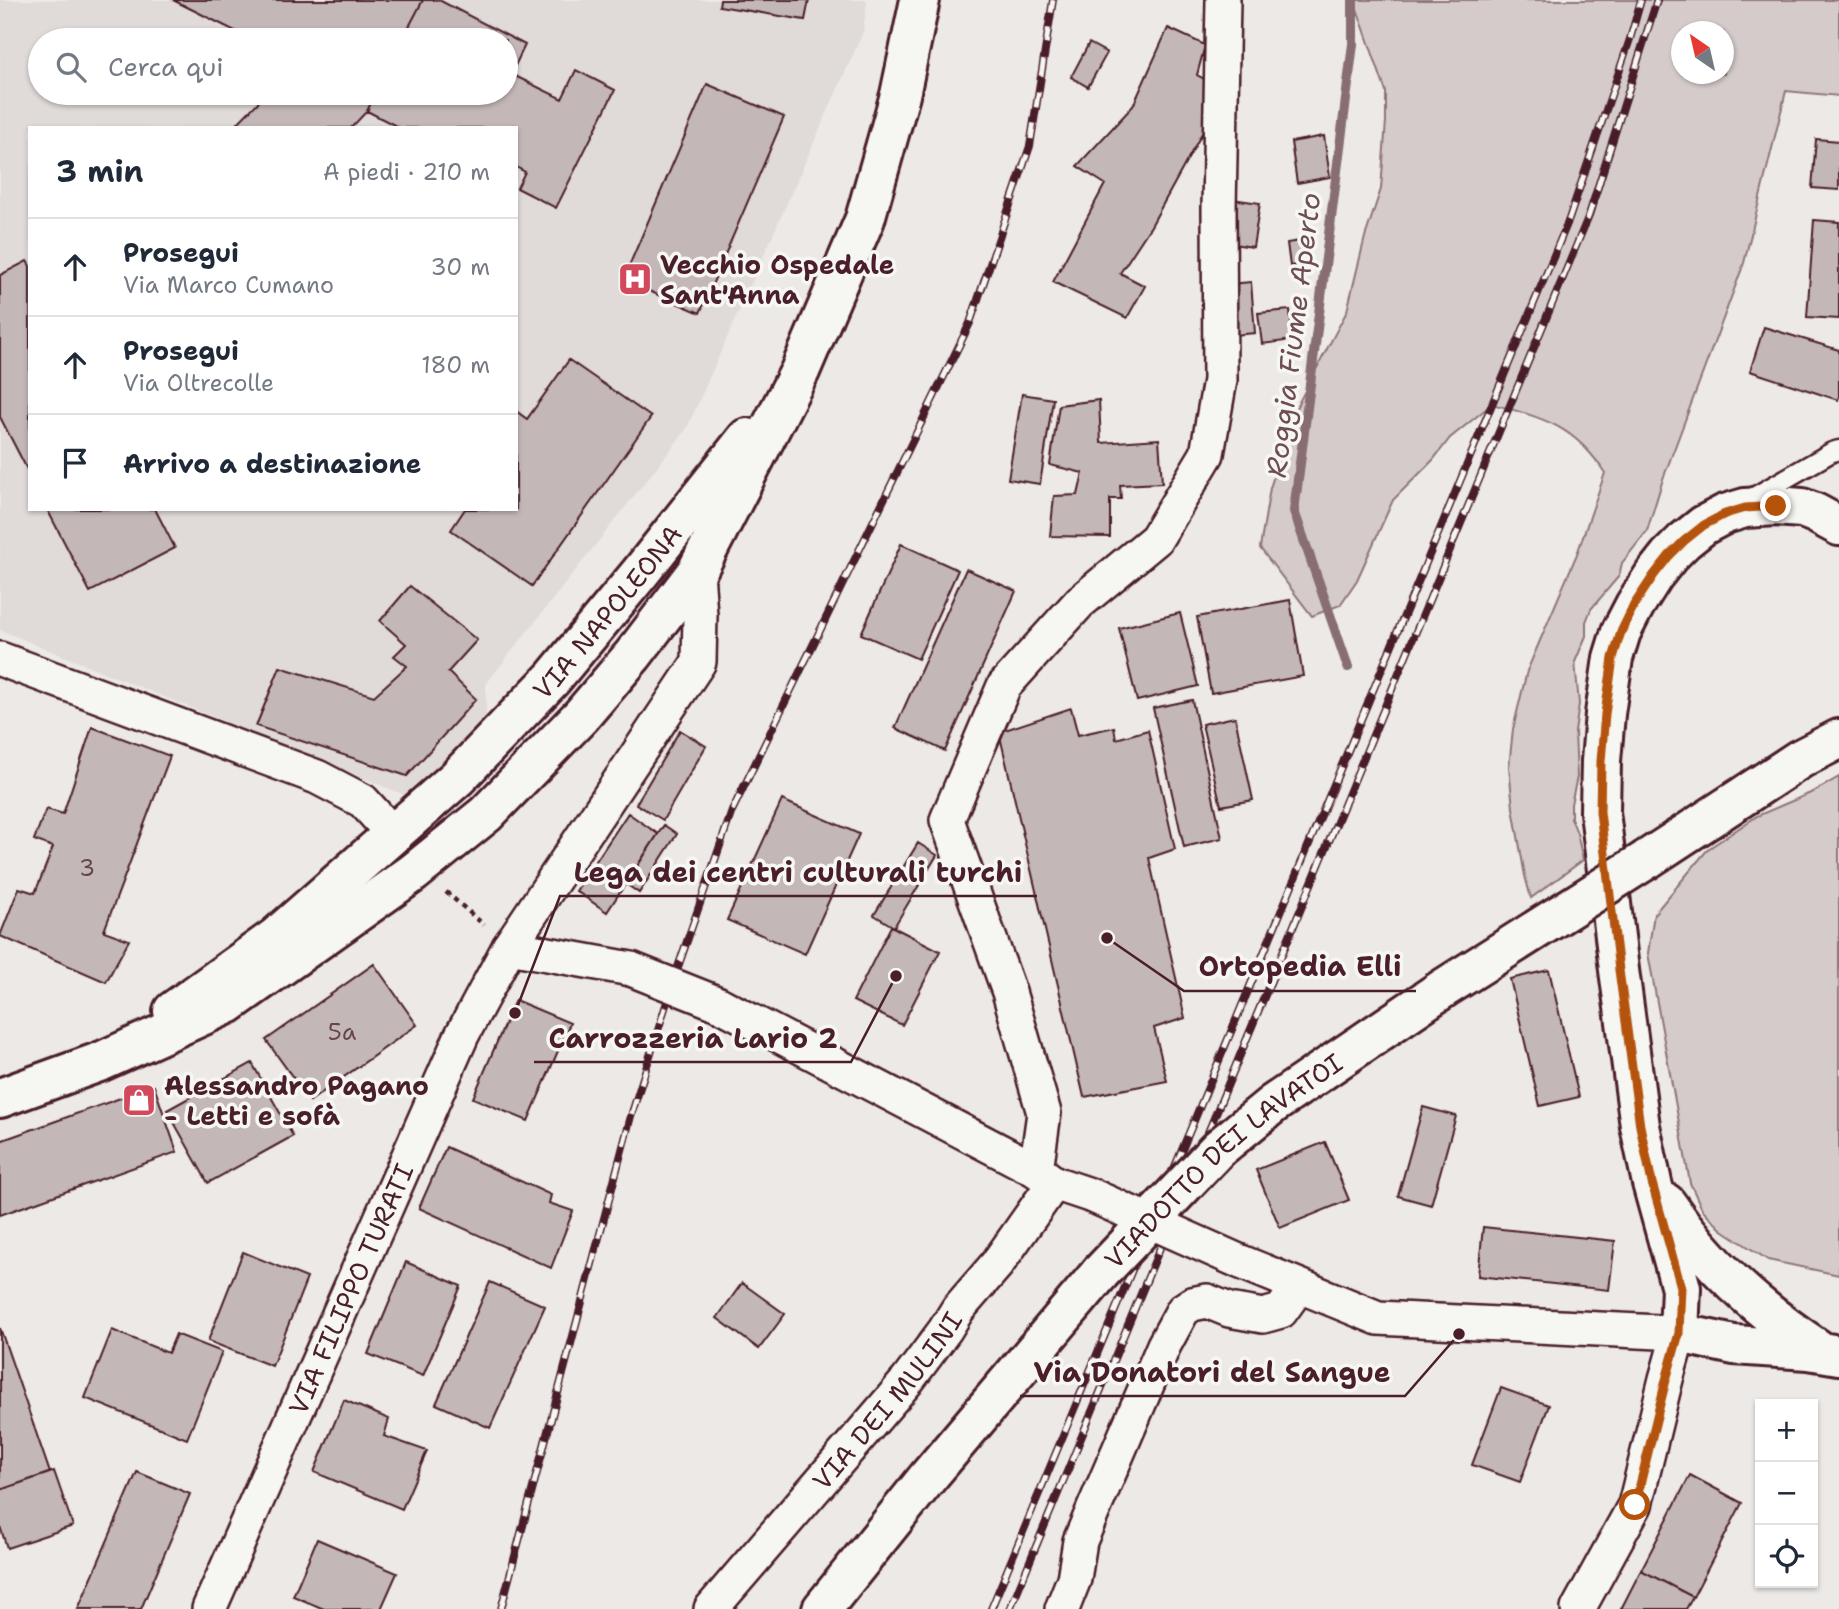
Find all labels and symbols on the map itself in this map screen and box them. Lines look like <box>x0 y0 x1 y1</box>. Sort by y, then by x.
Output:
north arrow <box>1671 21 1734 84</box>
water label: Roggia Fiume Aperto <box>1257 190 1329 480</box>
place label: Vecchio Ospedale Sant'Anna <box>660 247 894 312</box>
hospital icon: Vecchio Ospedale Sant'Anna <box>616 260 654 298</box>
route end <box>1760 490 1791 521</box>
street label: VIA NAPOLEONA <box>525 517 689 706</box>
callout: Lega dei centri culturali turchi <box>560 847 1037 896</box>
house number: 3 <box>79 853 95 883</box>
text: Lega dei centri culturali turchi <box>574 853 1022 891</box>
callout: Ortopedia Elli <box>1184 942 1416 991</box>
text: Ortopedia Elli <box>1198 947 1402 985</box>
callout: Carrozzeria Lario 2 <box>534 1013 851 1062</box>
house number: 5a <box>328 1017 356 1047</box>
text: Carrozzeria Lario 2 <box>548 1019 838 1057</box>
street label: VIADOTTO DEI LAVATOI <box>1096 1045 1349 1276</box>
place label: Alessandro Pagano - Letti e sofà <box>164 1068 429 1133</box>
shop icon: Alessandro Pagano - Letti e sofà <box>120 1081 158 1119</box>
street label: VIA FILIPPO TURATI <box>280 1158 421 1420</box>
street label: VIA DEI MULINI <box>804 1305 970 1497</box>
callout: Via Donatori del Sangue <box>1020 1347 1405 1396</box>
text: Via Donatori del Sangue <box>1033 1353 1391 1391</box>
route start <box>1619 1489 1650 1520</box>

